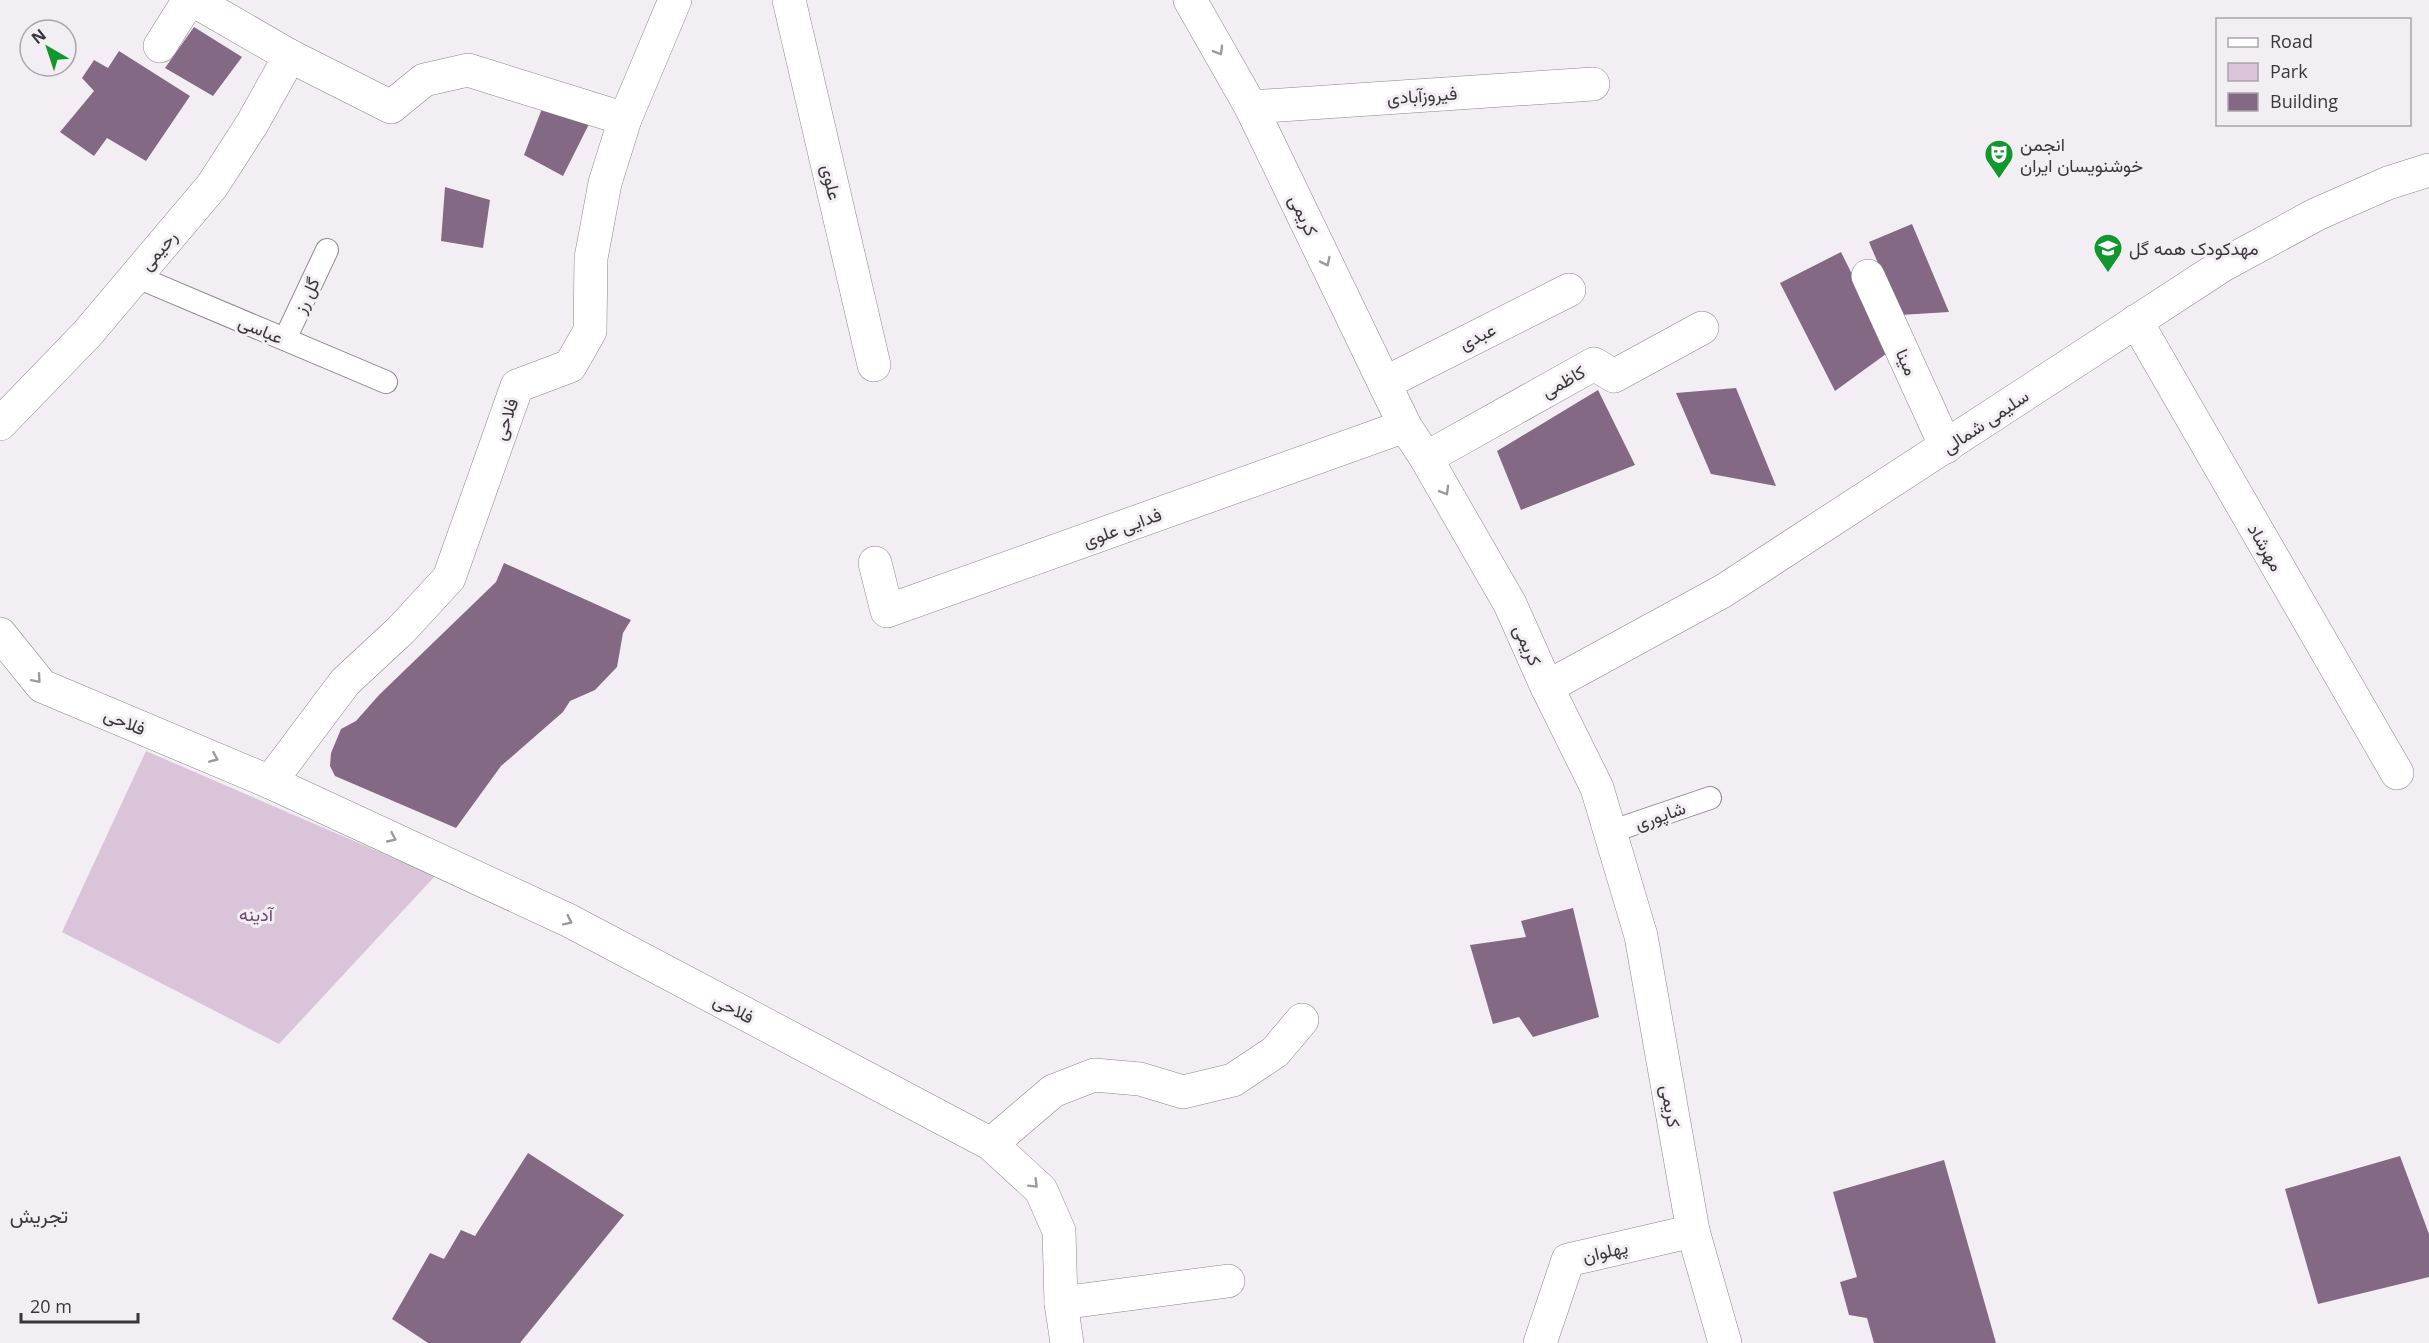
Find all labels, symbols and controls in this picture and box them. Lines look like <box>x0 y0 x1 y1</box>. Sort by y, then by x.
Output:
north arrow <box>18 18 78 78</box>
legend <box>2216 18 2411 126</box>
text: N <box>27 24 51 49</box>
text: Road <box>2270 29 2313 53</box>
one-way arrow <box>1212 45 1223 55</box>
text: Park <box>2270 59 2308 83</box>
street label: فیروزآبادی <box>1386 81 1458 109</box>
text: Building <box>2270 89 2338 113</box>
place label: انجمن خوشنویسان ایران <box>2020 132 2143 177</box>
theatre icon: انجمن خوشنویسان ایران <box>1983 138 2015 180</box>
street label: علوی <box>816 162 848 202</box>
street label: کریمی <box>1284 190 1324 240</box>
street label: رحیمی <box>134 225 182 275</box>
school or university icon: مهدکودک همه گل <box>2092 232 2124 274</box>
place label: مهدکودک همه گل <box>2129 236 2259 260</box>
one-way arrow <box>1319 255 1331 266</box>
street label: گل رز <box>287 273 325 318</box>
street label: عباسی <box>235 309 287 349</box>
street label: عبدی <box>1455 317 1499 355</box>
street label: مینا <box>1891 345 1923 379</box>
street label: کاظمی <box>1537 359 1589 403</box>
street label: سلیمی شمالی <box>1937 383 2033 459</box>
street label: فلاحی <box>487 395 523 443</box>
one-way arrow <box>1437 485 1449 495</box>
street label: فدایی علوی <box>1079 502 1165 552</box>
street label: مهرشاد <box>2243 519 2289 575</box>
street label: کریمی <box>1508 621 1548 669</box>
one-way arrow <box>30 672 41 682</box>
street label: فلاحی <box>101 702 149 740</box>
one-way arrow <box>208 751 219 763</box>
street label: شاپوری <box>1631 795 1689 836</box>
one-way arrow <box>385 831 396 843</box>
park label: آدینه <box>239 902 275 926</box>
one-way arrow <box>562 913 573 925</box>
street label: فلاحی <box>709 987 759 1029</box>
street label: کریمی <box>1655 1083 1687 1129</box>
one-way arrow <box>1026 1177 1037 1188</box>
district label: تجریش <box>10 1202 68 1229</box>
street label: پهلوان <box>1580 1234 1630 1269</box>
scale bar <box>21 1286 138 1324</box>
text: 20 m <box>30 1294 72 1318</box>

